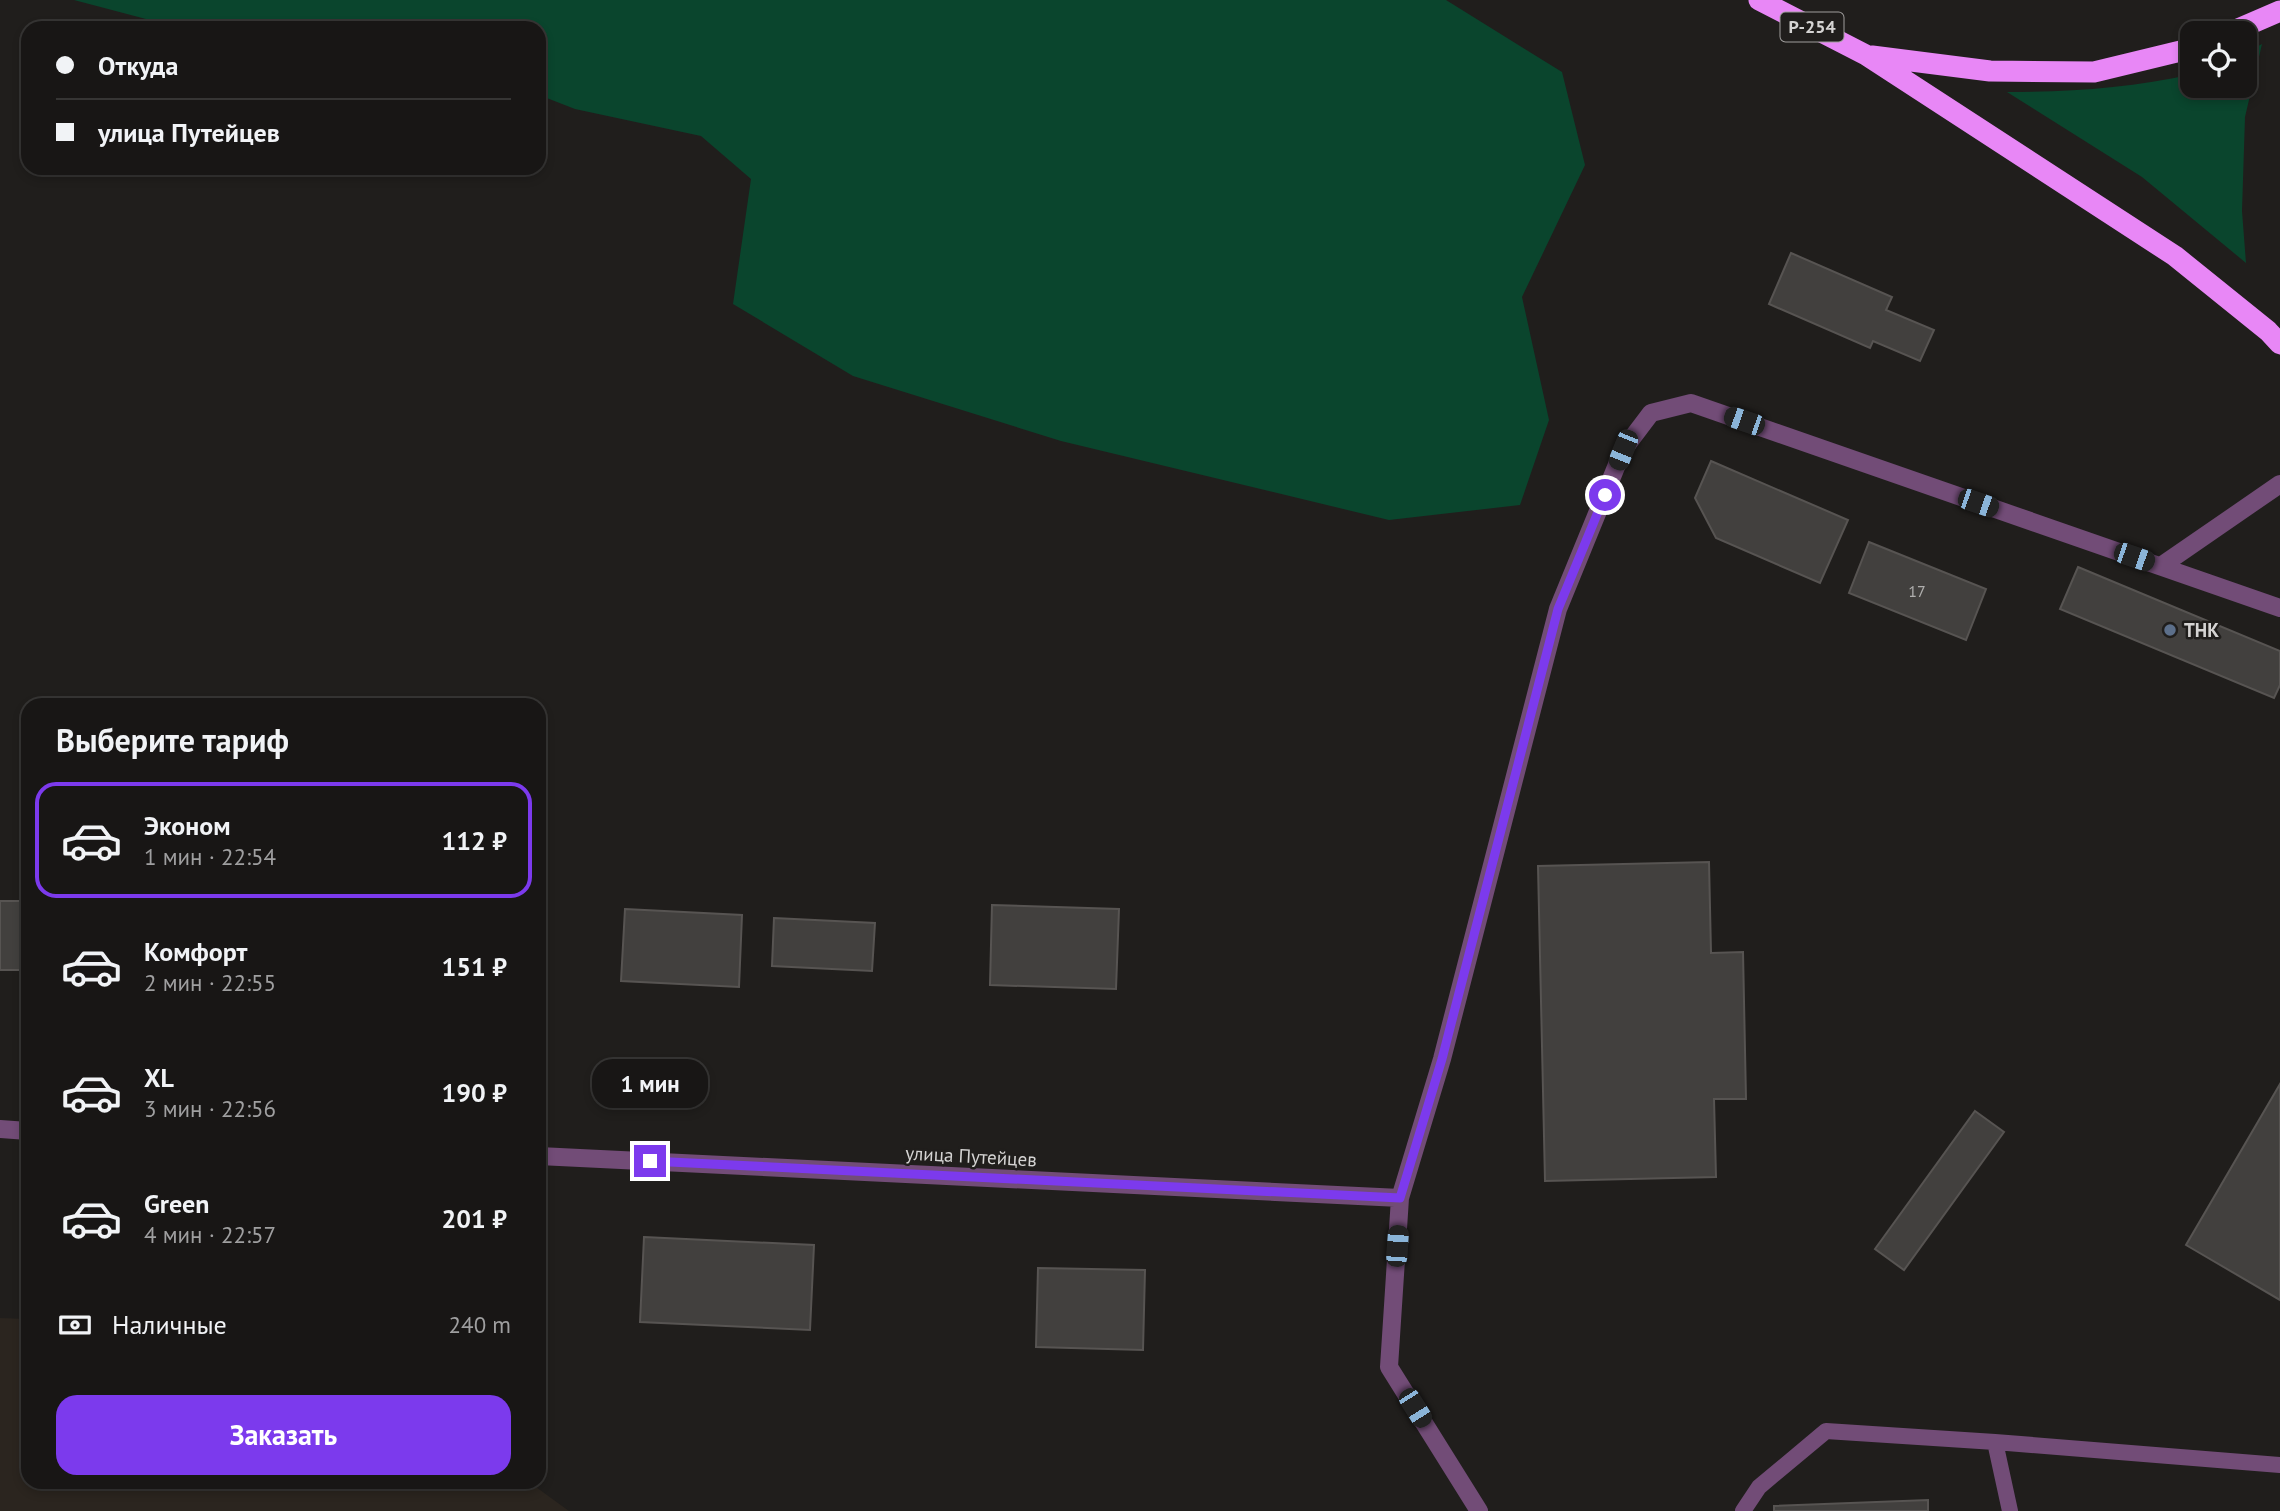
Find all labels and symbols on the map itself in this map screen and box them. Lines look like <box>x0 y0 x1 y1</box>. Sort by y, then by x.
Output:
road number: Р-254 <box>1780 12 1843 42</box>
car <box>1721 404 1768 438</box>
car <box>1606 427 1641 473</box>
route start <box>1589 479 1621 511</box>
car <box>1955 486 2002 520</box>
car <box>2111 540 2158 574</box>
house number: 17 <box>1908 581 1926 601</box>
place label: ТНК <box>2184 618 2219 642</box>
marker: ТНК <box>2162 622 2178 638</box>
callout: 1 мин <box>592 1060 708 1108</box>
street label: улица Путейцев <box>905 1141 1037 1171</box>
route end <box>634 1145 666 1177</box>
car <box>1386 1224 1409 1268</box>
car <box>1395 1385 1436 1431</box>

